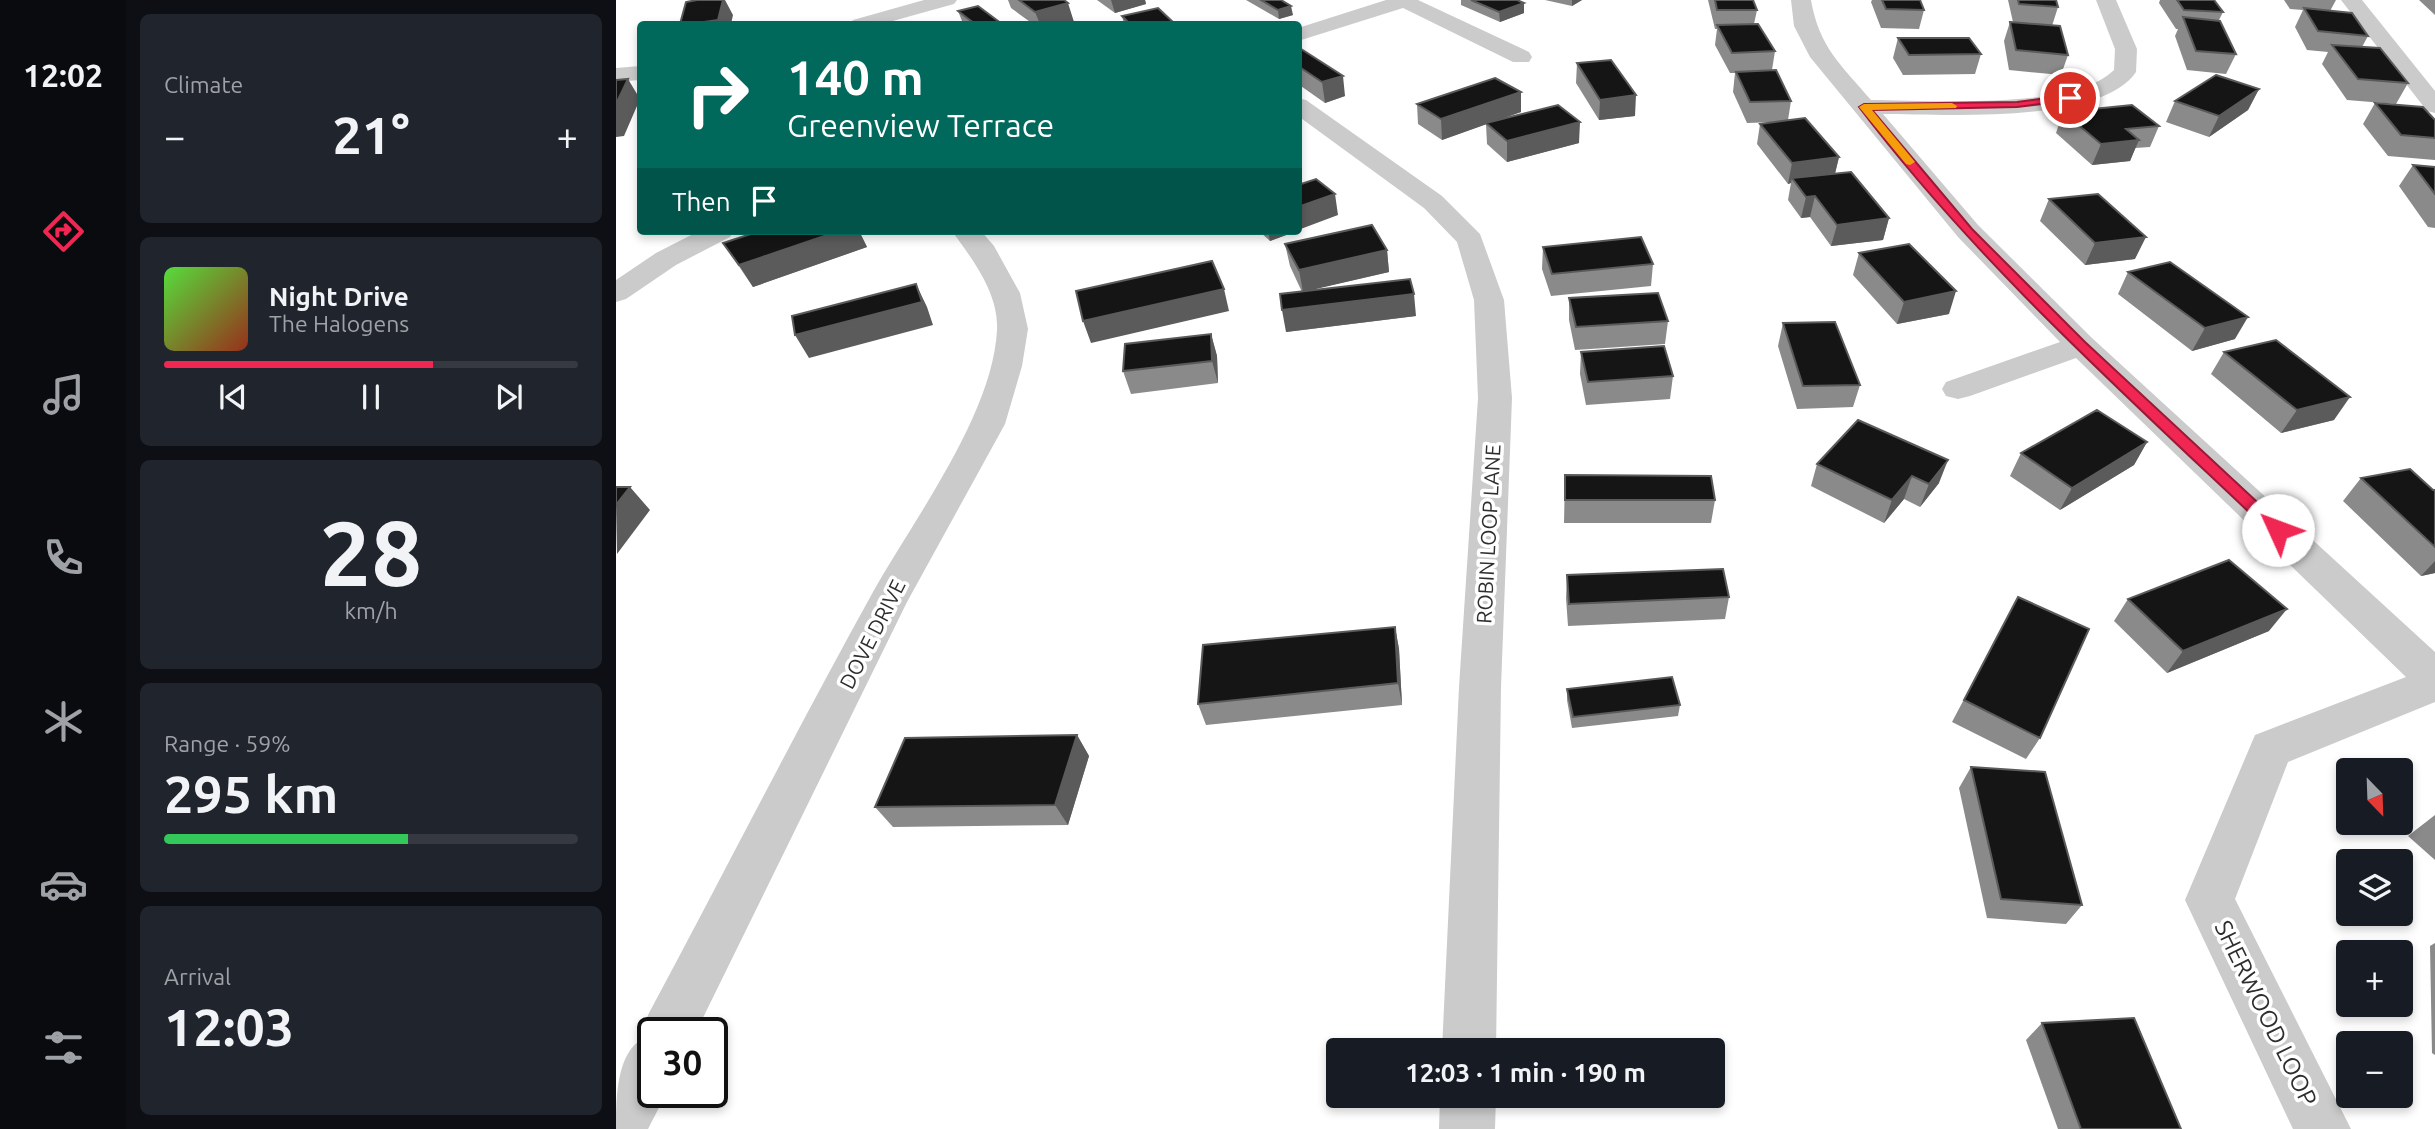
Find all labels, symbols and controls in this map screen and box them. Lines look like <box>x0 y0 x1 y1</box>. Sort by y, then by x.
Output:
icon: right <box>672 49 763 140</box>
text: 140 m <box>787 49 924 104</box>
text: 12:02 <box>23 57 103 93</box>
pin <box>2040 68 2100 128</box>
text: Climate <box>164 72 243 97</box>
icon: arrive <box>2051 79 2089 117</box>
text: 21° <box>332 106 410 164</box>
text: Greenview Terrace <box>787 107 1054 143</box>
text: − <box>164 115 185 157</box>
text: + <box>557 115 578 157</box>
icon: arrive <box>745 182 783 220</box>
text: Then <box>672 187 731 216</box>
icon: directions <box>39 207 88 256</box>
text: Night Drive <box>269 282 409 311</box>
text: The Halogens <box>269 311 409 336</box>
icon: music <box>39 370 88 419</box>
icon: previous <box>214 378 252 416</box>
icon: pause <box>352 378 390 416</box>
icon: next <box>490 378 528 416</box>
street label: ROBIN LOOP LANE <box>1471 444 1505 624</box>
position arrow <box>2241 493 2315 567</box>
text: 28 <box>320 501 422 603</box>
icon: phone <box>39 533 88 582</box>
street label: DOVE DRIVE <box>834 575 910 693</box>
text: km/h <box>344 598 398 623</box>
icon: climate <box>39 697 88 746</box>
text: Range · 59% <box>164 731 291 756</box>
north arrow <box>2336 758 2413 835</box>
map controls <box>2336 758 2413 1108</box>
text: 295 km <box>164 765 338 823</box>
button: layers <box>2336 849 2413 926</box>
icon: car <box>39 860 88 909</box>
street label: SHERWOOD LOOP <box>2209 916 2323 1110</box>
button: + <box>2336 940 2413 1017</box>
text: Arrival <box>164 964 231 989</box>
text: 12:03 <box>164 998 294 1056</box>
speed limit sign: 30 <box>637 1017 728 1108</box>
icon: filters <box>39 1023 88 1072</box>
button: − <box>2336 1031 2413 1108</box>
text: 12:03 · 1 min · 190 m <box>1405 1058 1646 1087</box>

